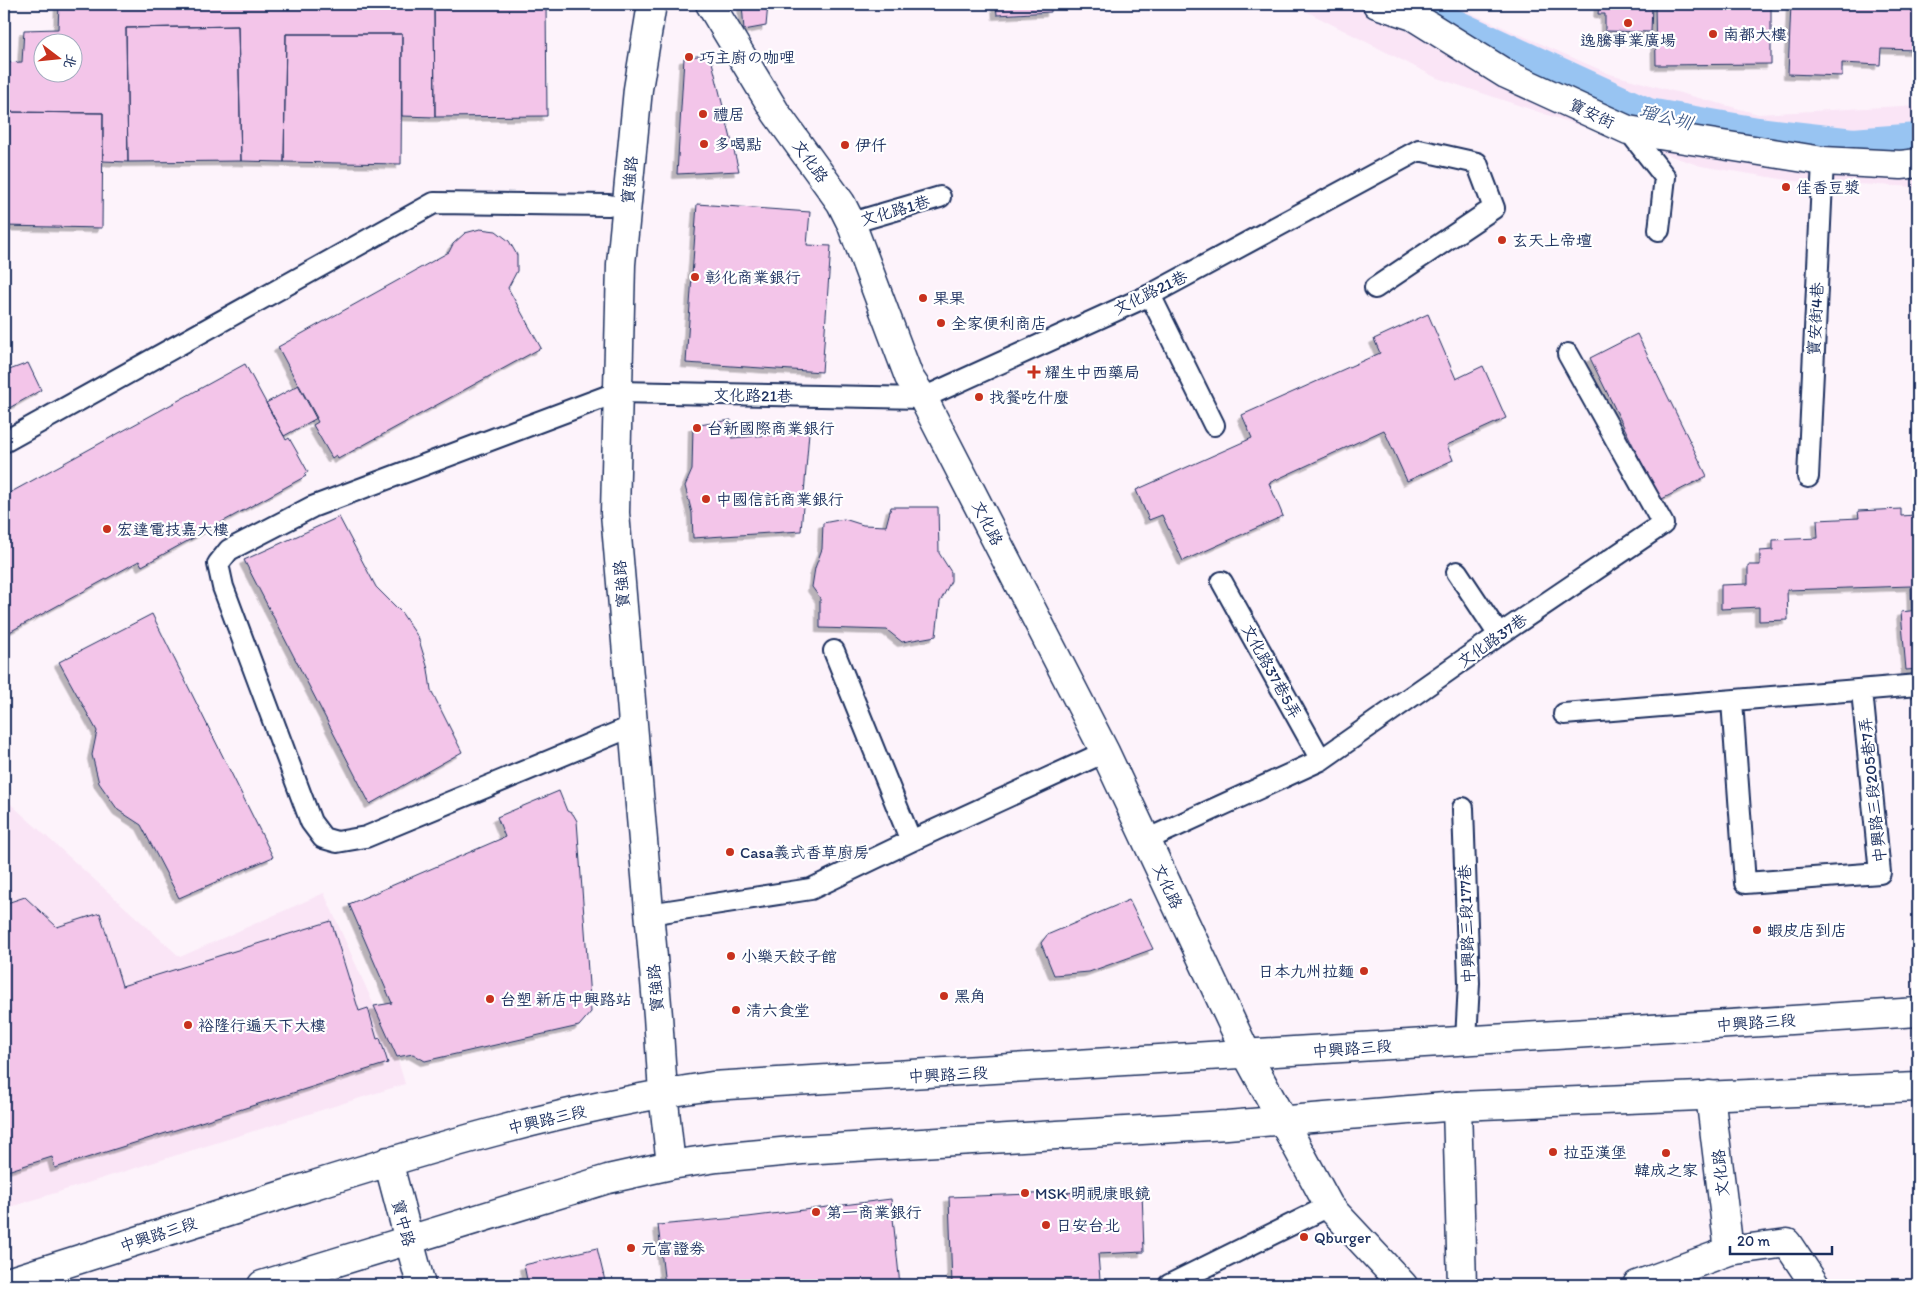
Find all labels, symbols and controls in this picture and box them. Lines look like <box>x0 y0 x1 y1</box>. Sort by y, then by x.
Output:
marker: 逸騰事業廣場 <box>1622 17 1634 29</box>
place label: 南都大樓 <box>1723 25 1787 44</box>
marker: 南都大樓 <box>1707 28 1719 40</box>
place label: 逸騰事業廣場 <box>1580 31 1676 50</box>
north arrow <box>32 32 82 82</box>
place label: 巧主廚の咖哩 <box>699 48 795 67</box>
marker: 巧主廚の咖哩 <box>683 51 695 63</box>
text: 北 <box>60 52 80 71</box>
street label: 寶安街 <box>1566 95 1618 132</box>
water label: 瑠公圳 <box>1637 100 1697 135</box>
place label: 禮居 <box>713 105 745 124</box>
marker: 禮居 <box>697 108 709 120</box>
place label: 多喝點 <box>714 135 762 154</box>
street label: 文化路 <box>789 136 832 186</box>
place label: 伊仟 <box>855 136 887 155</box>
marker: 多喝點 <box>698 138 710 150</box>
marker: 伊仟 <box>839 139 851 151</box>
street label: 寶強路 <box>618 155 641 205</box>
place label: 佳香豆漿 <box>1796 178 1860 197</box>
marker: 佳香豆漿 <box>1780 181 1792 193</box>
street label: 文化路1巷 <box>858 192 932 229</box>
place label: 玄天上帝壇 <box>1512 231 1592 250</box>
marker: 玄天上帝壇 <box>1496 234 1508 246</box>
street label: 文化路21巷 <box>1110 266 1190 318</box>
place label: 彰化商業銀行 <box>705 268 801 287</box>
marker: 彰化商業銀行 <box>689 271 701 283</box>
street label: 寶安街4巷 <box>1804 282 1827 356</box>
place label: 果果 <box>933 289 965 308</box>
marker: 果果 <box>917 292 929 304</box>
place label: 全家便利商店 <box>951 314 1047 333</box>
marker: 全家便利商店 <box>935 317 947 329</box>
place label: 耀生中西藥局 <box>1044 363 1140 382</box>
marker: 耀生中西藥局 <box>1028 366 1040 378</box>
street label: 文化路21巷 <box>713 385 793 406</box>
place label: 找餐吃什麼 <box>989 388 1069 407</box>
marker: 找餐吃什麼 <box>973 391 985 403</box>
place label: 台新國際商業銀行 <box>707 419 835 438</box>
marker: 台新國際商業銀行 <box>691 422 703 434</box>
place label: 中國信託商業銀行 <box>716 490 844 509</box>
marker: 中國信託商業銀行 <box>700 493 712 505</box>
street label: 文化路 <box>968 498 1007 549</box>
place label: 宏達電技嘉大樓 <box>117 520 229 539</box>
marker: 宏達電技嘉大樓 <box>101 523 113 535</box>
street label: 寶強路 <box>610 559 633 609</box>
street label: 文化路37巷 <box>1454 609 1531 671</box>
street label: 文化路37巷5弄 <box>1238 621 1305 722</box>
street label: 中興路三段205巷7弄 <box>1855 716 1890 864</box>
place label: Casa義式香草廚房 <box>740 843 870 862</box>
marker: Casa義式香草廚房 <box>724 846 736 858</box>
street label: 文化路 <box>1149 860 1186 912</box>
street label: 中興路三段177巷 <box>1455 864 1478 984</box>
place label: 蝦皮店到店 <box>1767 921 1847 940</box>
marker: 蝦皮店到店 <box>1751 924 1763 936</box>
place label: 小樂天餃子館 <box>741 947 837 966</box>
marker: 小樂天餃子館 <box>725 950 737 962</box>
place label: 日本九州拉麵 <box>1258 962 1354 981</box>
street label: 寶強路 <box>644 963 667 1013</box>
marker: 日本九州拉麵 <box>1358 965 1370 977</box>
place label: 黑角 <box>954 987 986 1006</box>
place label: 台塑 新店中興路站 <box>500 990 632 1009</box>
marker: 黑角 <box>938 990 950 1002</box>
marker: 台塑 新店中興路站 <box>484 993 496 1005</box>
place label: 清六食堂 <box>746 1001 810 1020</box>
marker: 清六食堂 <box>730 1004 742 1016</box>
street label: 中興路三段 <box>1715 1010 1797 1035</box>
place label: 裕隆行遍天下大樓 <box>198 1016 326 1035</box>
marker: 裕隆行遍天下大樓 <box>182 1019 194 1031</box>
street label: 中興路三段 <box>1311 1036 1393 1061</box>
street label: 中興路三段 <box>908 1063 988 1086</box>
street label: 中興路三段 <box>506 1101 588 1138</box>
place label: 拉亞漢堡 <box>1563 1143 1627 1162</box>
marker: 拉亞漢堡 <box>1547 1146 1559 1158</box>
marker: 韓成之家 <box>1660 1147 1672 1159</box>
street label: 文化路 <box>1709 1148 1732 1198</box>
place label: 韓成之家 <box>1634 1161 1698 1180</box>
place label: MSK 明視康眼鏡 <box>1035 1184 1150 1203</box>
marker: MSK 明視康眼鏡 <box>1019 1187 1031 1199</box>
street label: 寶中路 <box>388 1197 419 1249</box>
place label: 第一商業銀行 <box>826 1203 922 1222</box>
marker: 第一商業銀行 <box>810 1206 822 1218</box>
street label: 中興路三段 <box>117 1213 199 1256</box>
place label: 日安台北 <box>1056 1216 1120 1235</box>
marker: 日安台北 <box>1040 1219 1052 1231</box>
scale bar <box>1730 1224 1832 1256</box>
place label: Qburger <box>1314 1228 1372 1247</box>
marker: Qburger <box>1298 1231 1310 1243</box>
text: 20 m <box>1737 1232 1771 1250</box>
place label: 元富證券 <box>641 1239 705 1258</box>
marker: 元富證券 <box>625 1242 637 1254</box>

